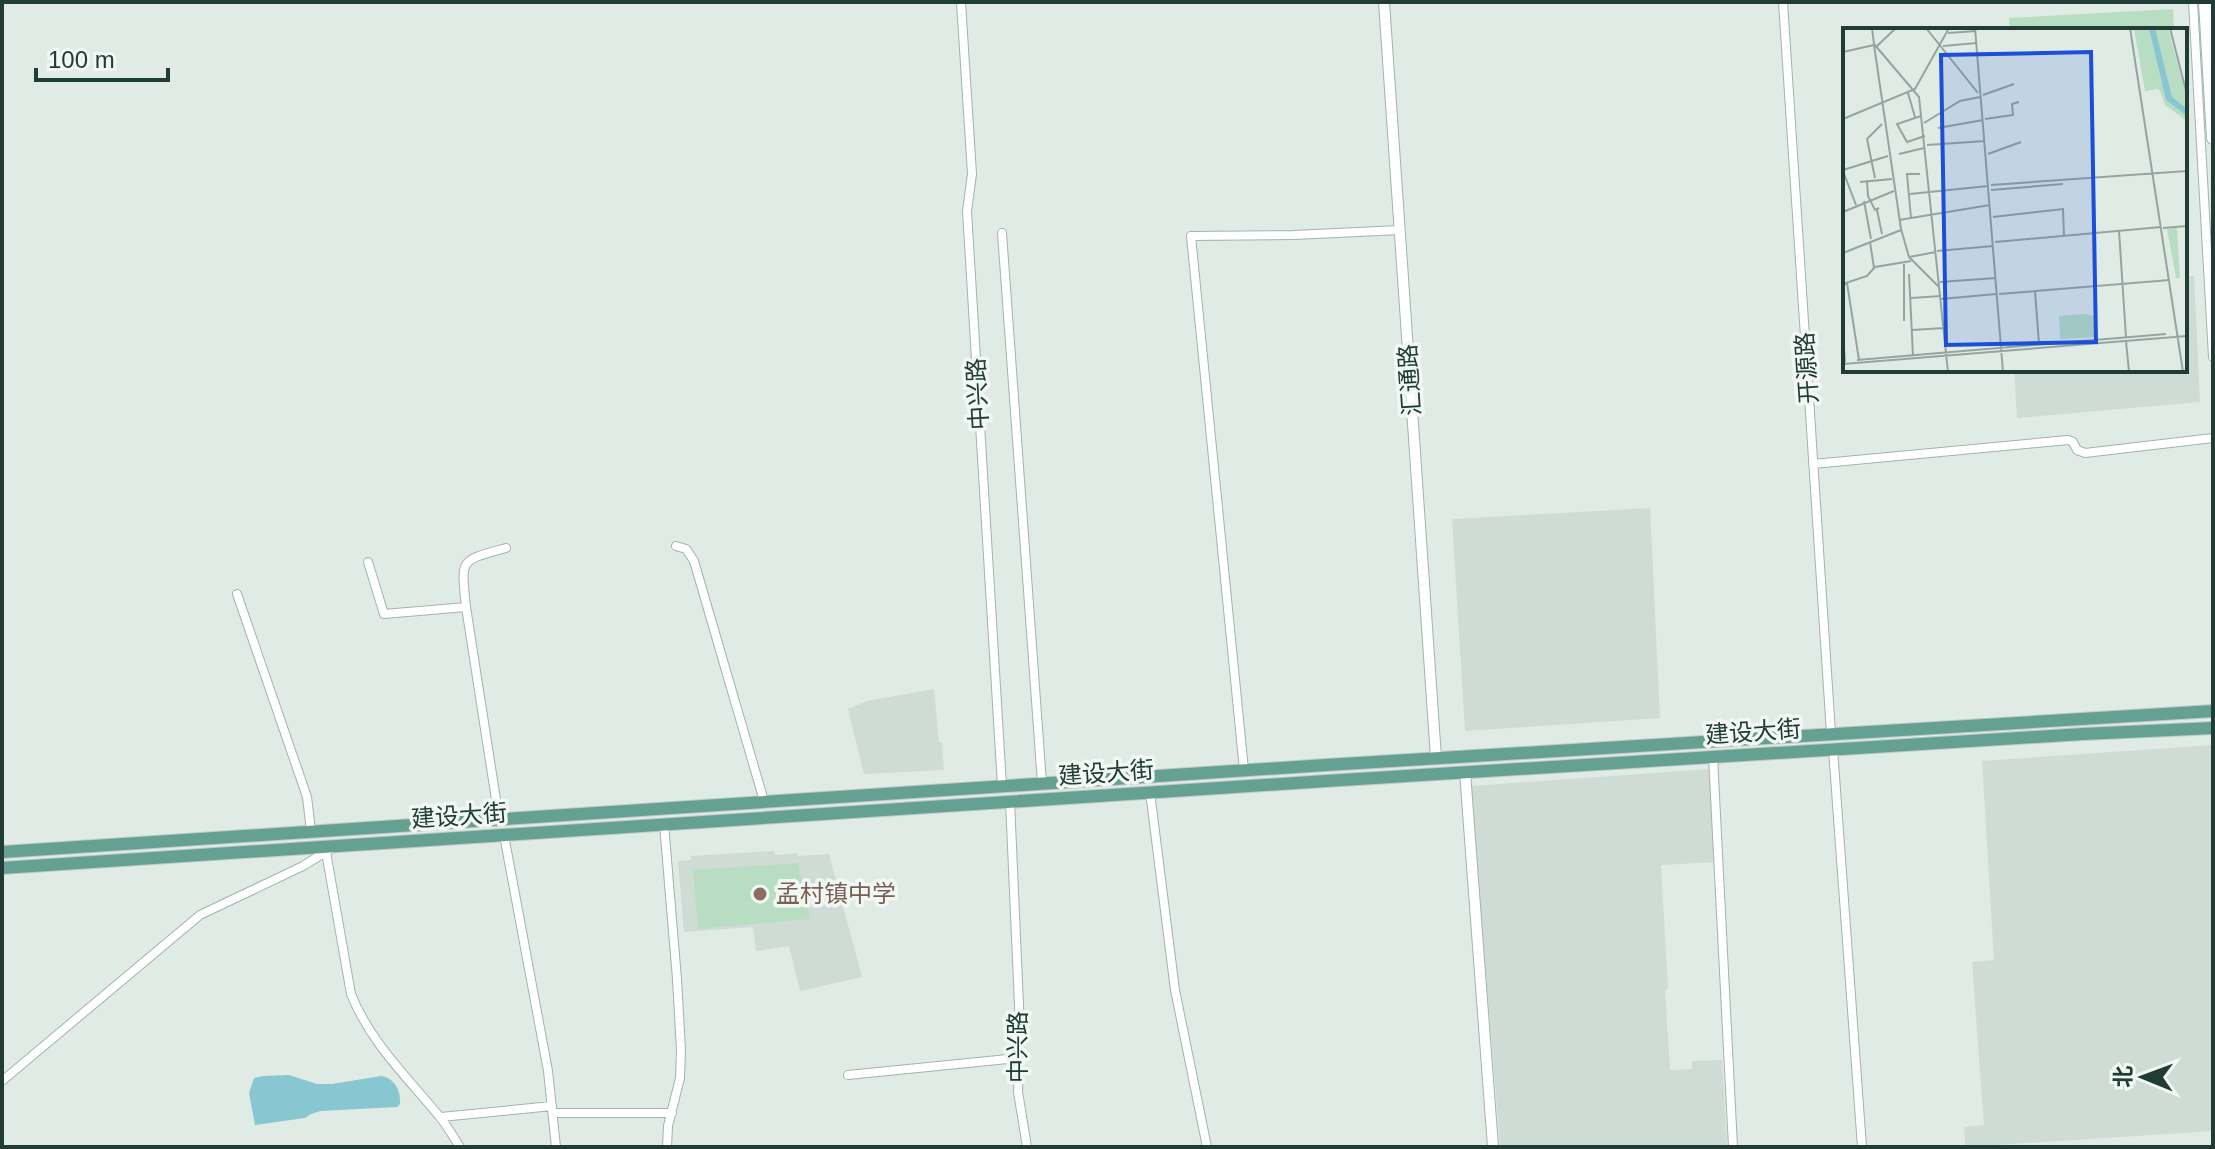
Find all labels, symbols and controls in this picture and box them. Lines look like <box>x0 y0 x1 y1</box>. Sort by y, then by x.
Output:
inset map <box>1843 28 2187 372</box>
scale bar <box>36 32 168 82</box>
text: 100 m <box>48 46 115 73</box>
street label: 开源路 <box>1791 331 1822 405</box>
street label: 汇通路 <box>1394 343 1425 417</box>
street label: 中兴路 <box>962 357 993 431</box>
street label: 建设大街 <box>1704 715 1802 748</box>
street label: 建设大街 <box>1057 756 1155 789</box>
street label: 建设大街 <box>410 799 508 832</box>
place label: 孟村镇中学 <box>776 880 896 907</box>
marker: 孟村镇中学 <box>751 885 769 903</box>
street label: 中兴路 <box>1004 1011 1031 1083</box>
north arrow <box>2103 1037 2183 1117</box>
text: 北 <box>2111 1065 2136 1088</box>

